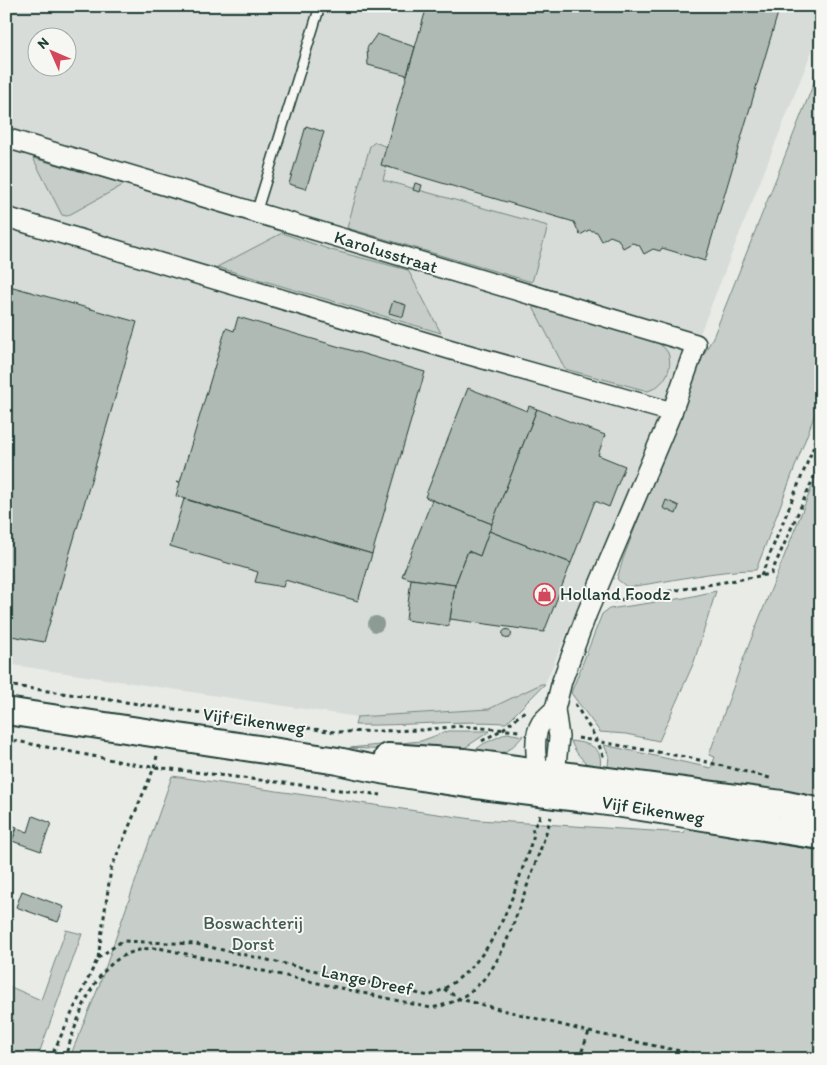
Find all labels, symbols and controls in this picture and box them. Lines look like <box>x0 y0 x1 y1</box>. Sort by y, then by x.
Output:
north arrow <box>28 28 78 78</box>
text: N <box>34 34 53 53</box>
street label: Karolusstraat <box>331 226 441 278</box>
shop icon: Holland Foodz <box>532 582 556 606</box>
place label: Holland Foodz <box>560 583 671 605</box>
street label: Vijf Eikenweg <box>201 703 307 739</box>
street label: Vijf Eikenweg <box>600 791 706 829</box>
park label: Boswachterij Dorst <box>203 912 303 955</box>
street label: Lange Dreef <box>319 960 415 1000</box>

